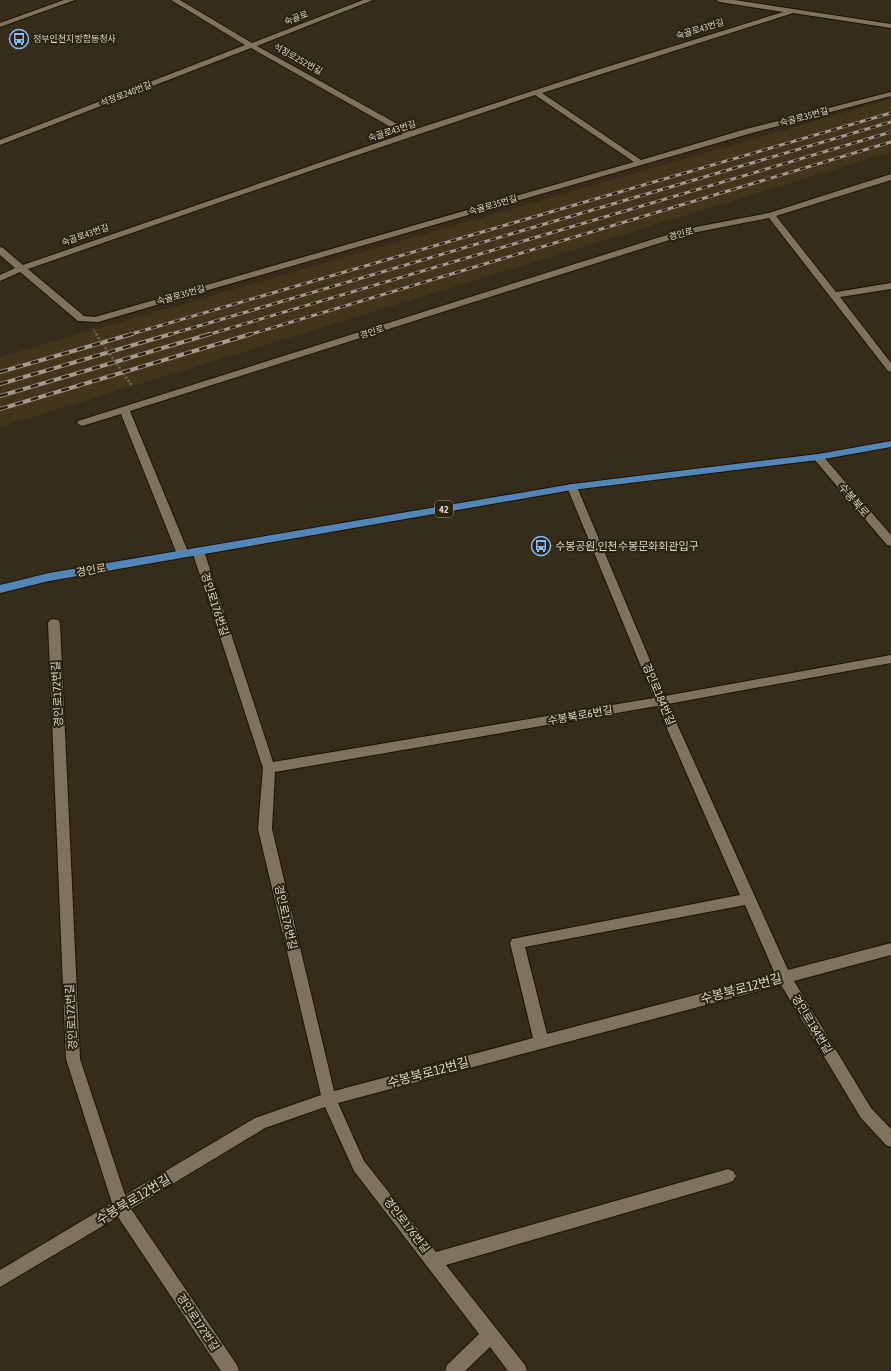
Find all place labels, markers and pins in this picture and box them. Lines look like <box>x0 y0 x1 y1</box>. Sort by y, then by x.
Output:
bus stop icon: 정부인천지방합동청사 <box>8 28 30 50</box>
place label: 정부인천지방합동청사 <box>33 33 116 44</box>
bus stop icon: 수봉공원.인천수봉문화회관입구 <box>530 535 552 557</box>
place label: 수봉공원.인천수봉문화회관입구 <box>555 540 699 552</box>

